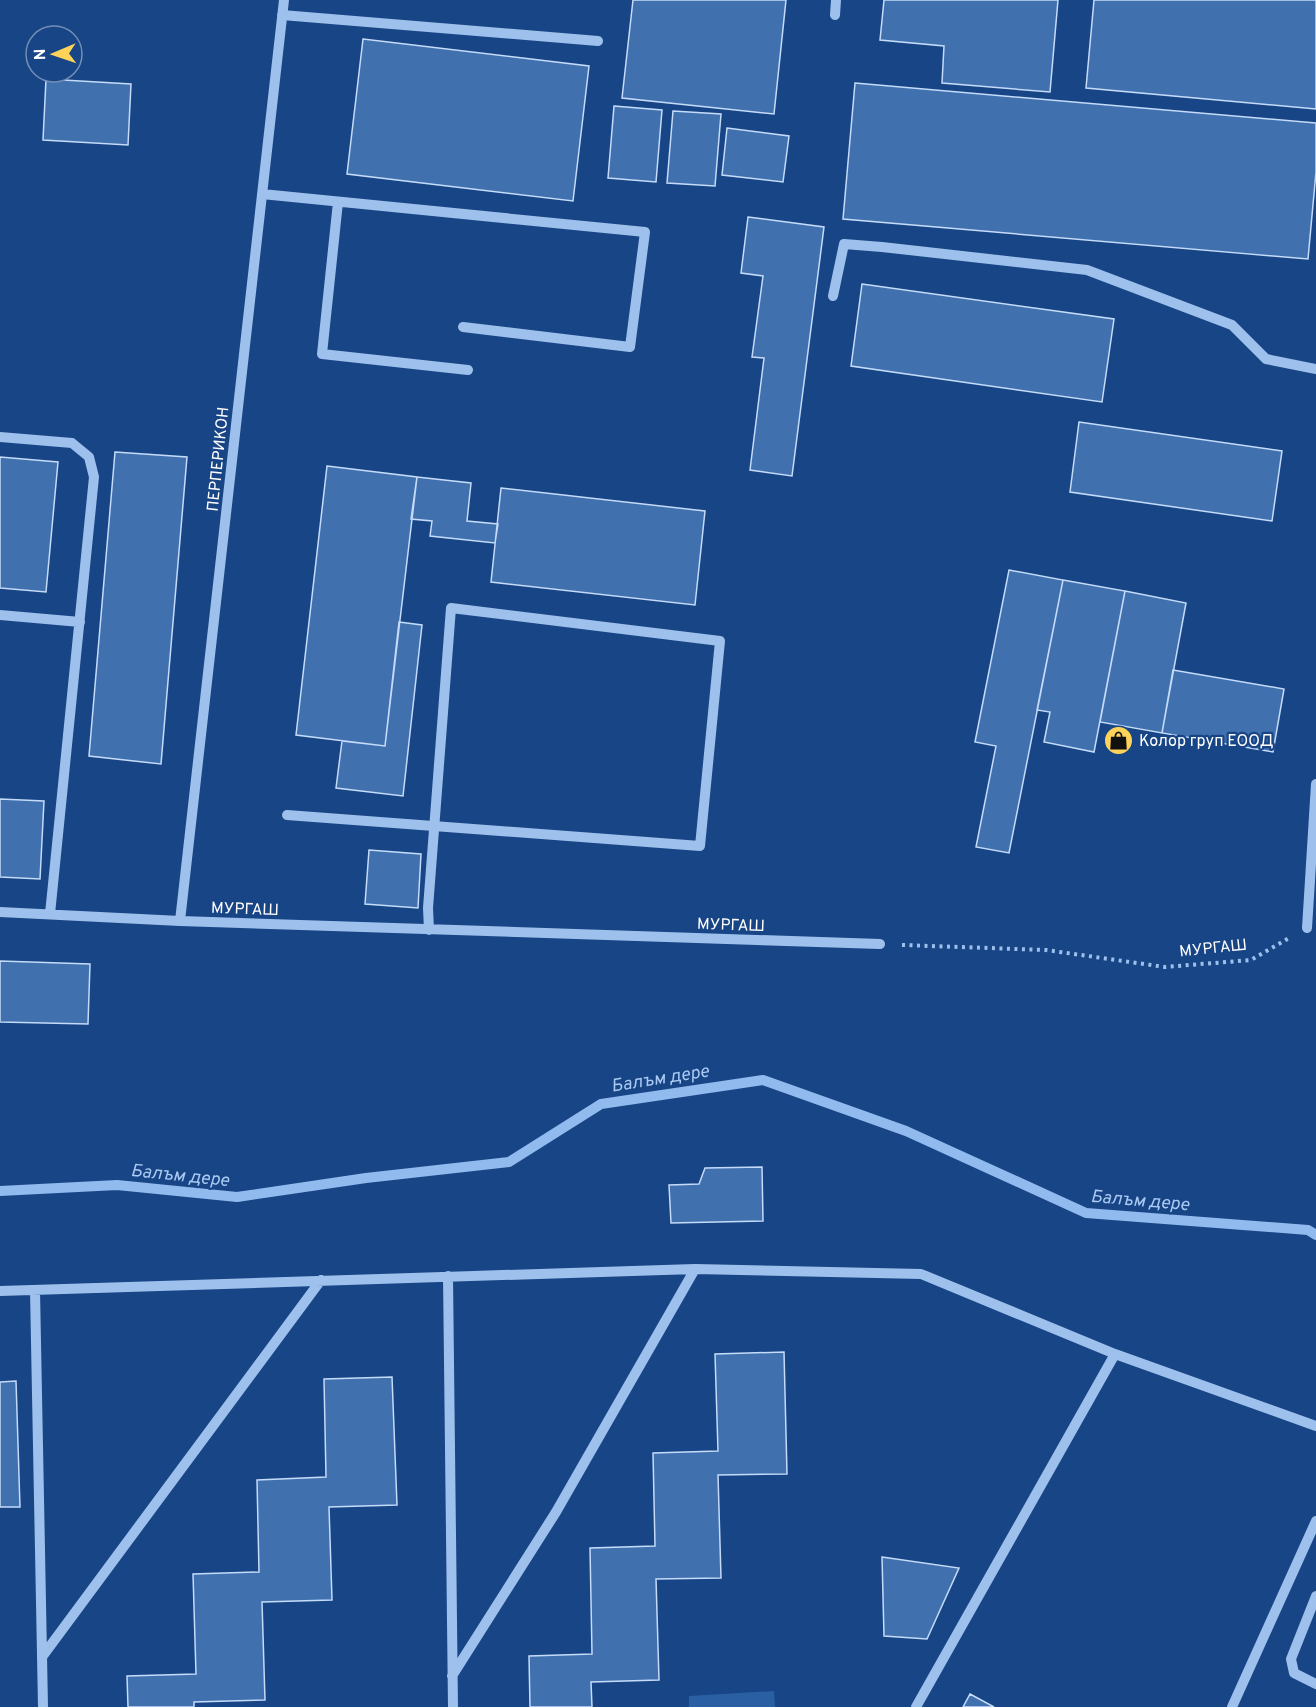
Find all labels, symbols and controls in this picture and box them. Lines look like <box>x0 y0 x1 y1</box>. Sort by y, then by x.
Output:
north arrow <box>24 24 84 84</box>
text: N <box>31 48 51 61</box>
street label: ПЕРПЕРИКОН <box>204 406 234 513</box>
shop icon: Колор груп ЕООД <box>1102 724 1134 756</box>
place label: Колор груп ЕООД <box>1139 732 1274 752</box>
street label: МУРГАШ <box>211 899 279 921</box>
street label: МУРГАШ <box>697 915 765 937</box>
street label: МУРГАШ <box>1178 935 1248 962</box>
water label: Балъм дере <box>610 1060 712 1099</box>
water label: Балъм дере <box>129 1160 231 1193</box>
water label: Балъм дере <box>1090 1186 1191 1217</box>

